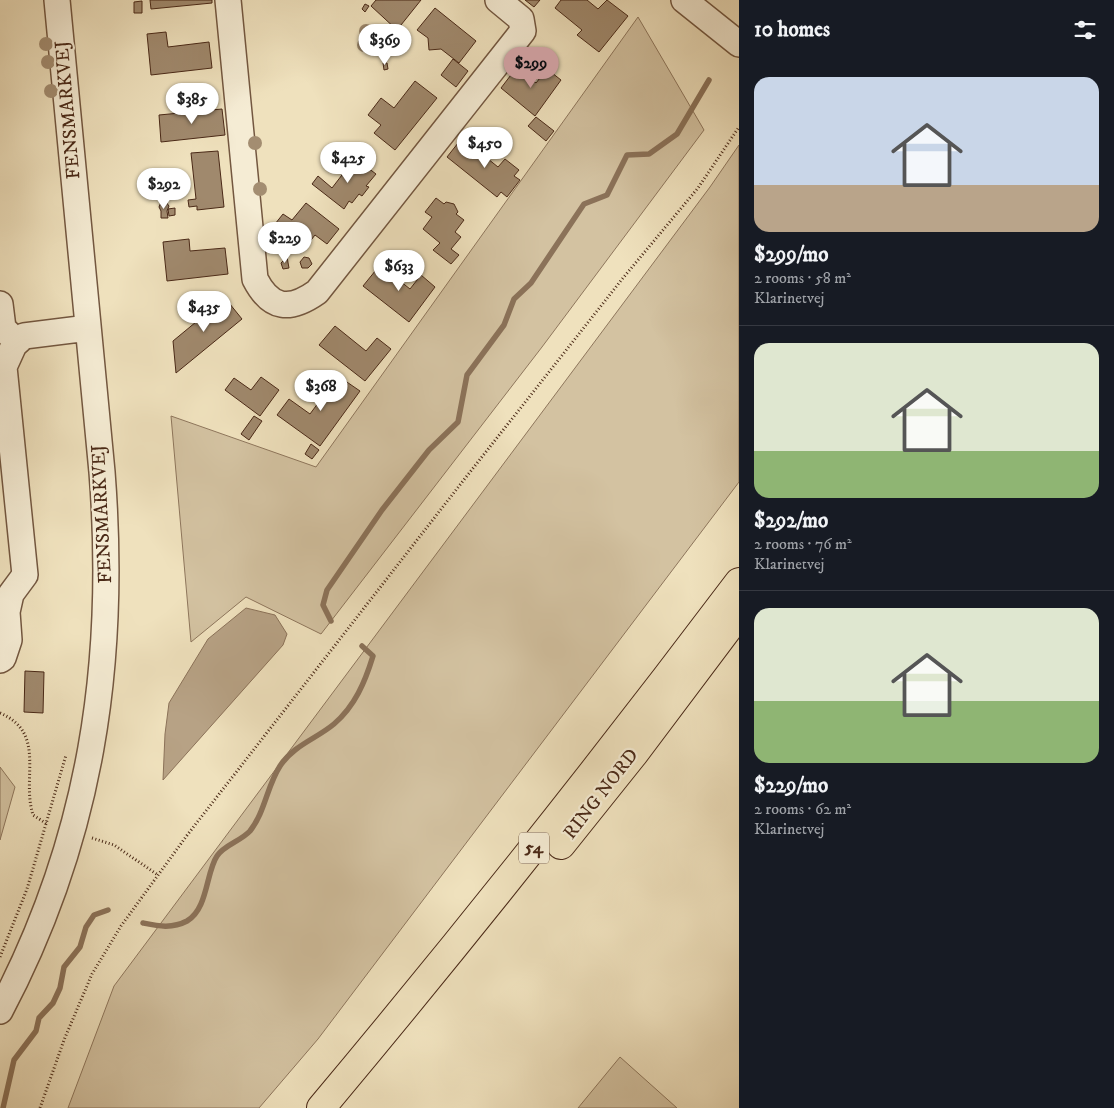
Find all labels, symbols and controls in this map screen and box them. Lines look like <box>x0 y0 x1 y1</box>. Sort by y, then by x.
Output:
icon: filters <box>1071 16 1099 44</box>
text: 10 homes <box>754 17 830 43</box>
pin: $369 <box>355 23 415 66</box>
text: $369 <box>369 30 401 50</box>
street label: FENSMARKVEJ <box>50 39 86 180</box>
pin: $299 <box>501 46 561 89</box>
text: $299 <box>515 53 547 73</box>
pin: $385 <box>162 82 222 125</box>
text: $385 <box>177 89 207 109</box>
icon: home <box>882 110 972 200</box>
pin: $450 <box>455 126 515 169</box>
text: $450 <box>468 133 502 153</box>
pin: $425 <box>318 142 378 184</box>
text: $425 <box>331 148 365 168</box>
pin: $292 <box>134 168 194 210</box>
text: $292 <box>148 174 180 194</box>
pin: $229 <box>255 222 315 264</box>
text: $229 <box>269 228 301 248</box>
text: $299/mo <box>754 242 828 268</box>
pin: $633 <box>369 250 429 292</box>
text: $633 <box>385 256 414 276</box>
text: 2 rooms · 58 m² <box>754 268 851 288</box>
text: Klarinetvej <box>754 288 824 308</box>
pin: $435 <box>174 290 234 333</box>
text: $435 <box>188 297 220 317</box>
pin: $368 <box>291 370 351 412</box>
icon: home <box>882 375 972 465</box>
text: $368 <box>305 376 337 396</box>
street label: FENSMARKVEJ <box>87 444 117 584</box>
text: $292/mo <box>754 508 828 534</box>
text: 2 rooms · 76 m² <box>754 534 852 554</box>
text: Klarinetvej <box>754 554 824 574</box>
icon: home <box>882 640 972 730</box>
street label: RING NORD <box>558 744 644 844</box>
text: $229/mo <box>754 773 828 799</box>
text: 2 rooms · 62 m² <box>754 799 851 819</box>
text: Klarinetvej <box>754 819 824 839</box>
road number: 54 <box>519 832 549 864</box>

